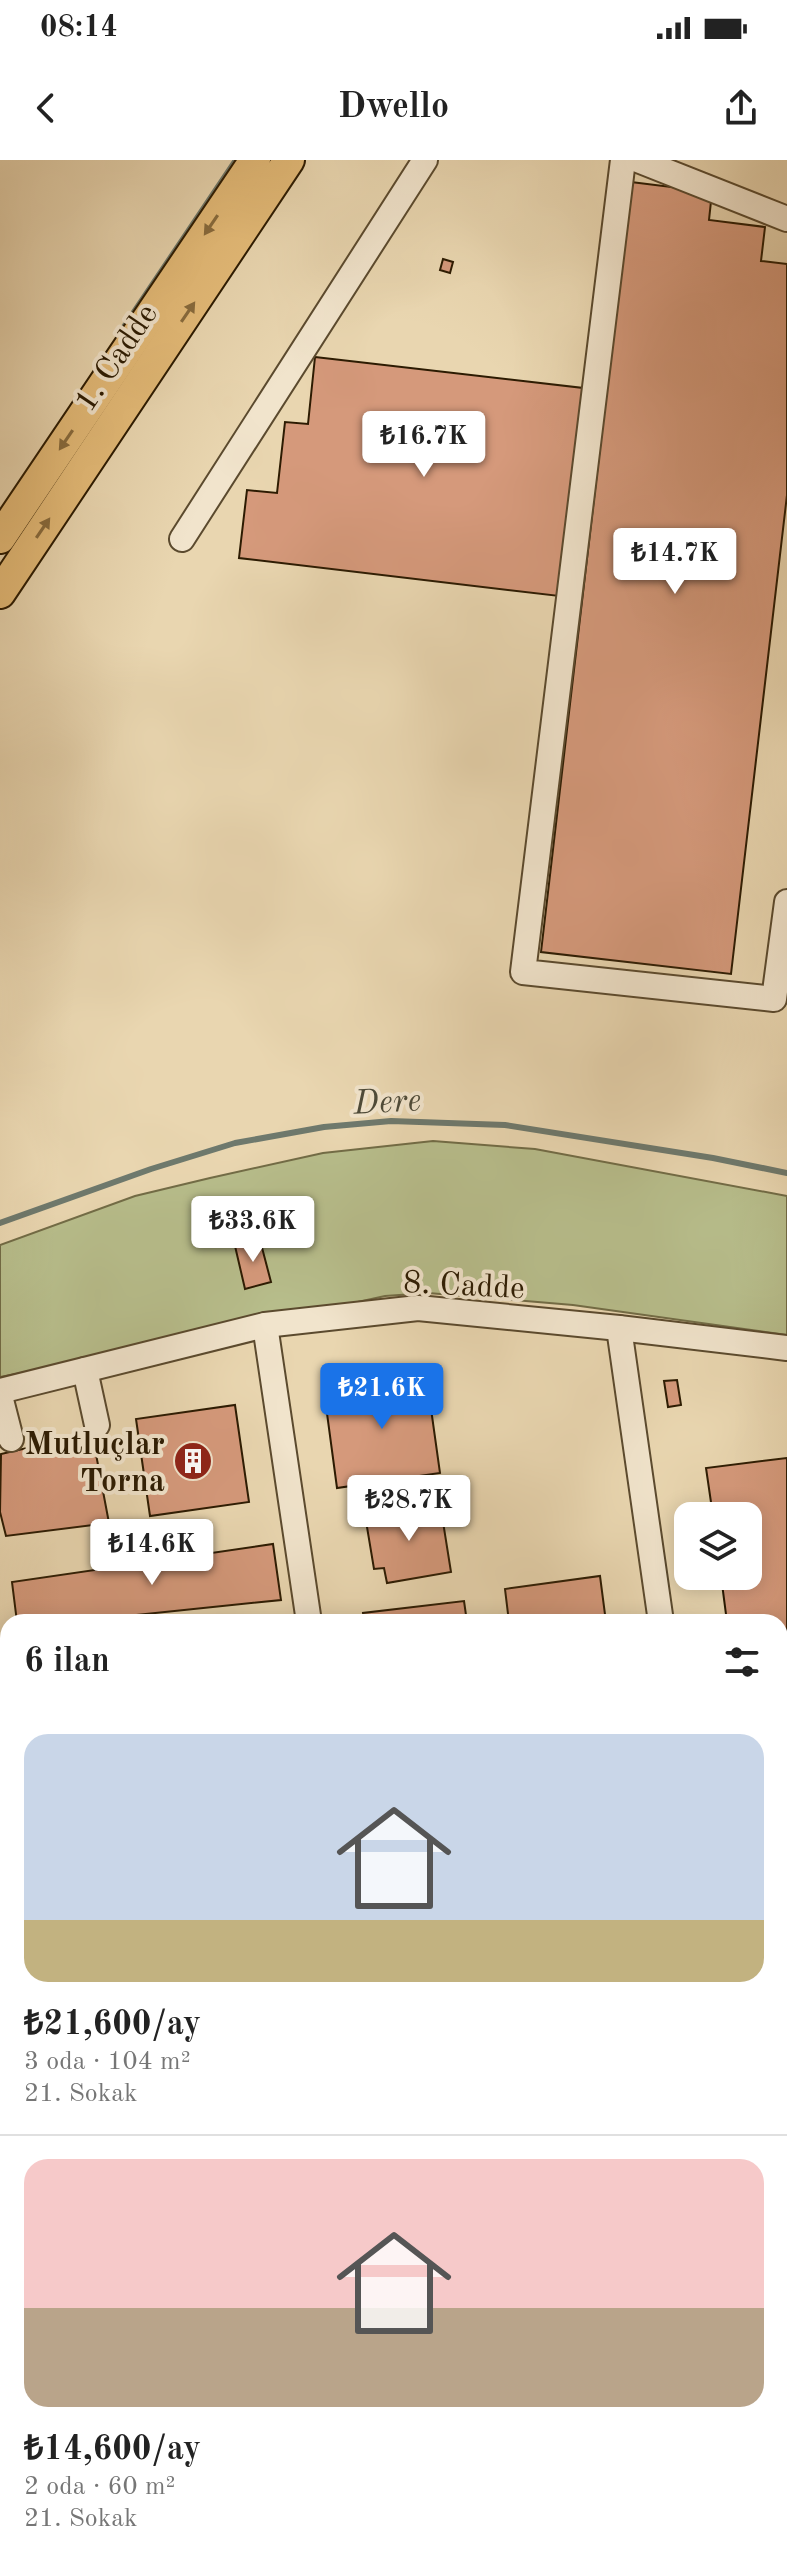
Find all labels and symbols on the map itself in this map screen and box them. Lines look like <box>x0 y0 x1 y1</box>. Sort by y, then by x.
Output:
one-way arrow <box>204 214 219 235</box>
street label: 1. Cadde <box>70 299 165 418</box>
one-way arrow <box>180 301 194 323</box>
pin: ₺16.7K <box>359 411 489 479</box>
one-way arrow <box>59 430 74 451</box>
one-way arrow <box>36 518 51 539</box>
pin: ₺14.7K <box>610 528 740 596</box>
water label: Dere <box>351 1084 422 1122</box>
pin: ₺33.6K <box>188 1196 318 1264</box>
street label: 8. Cadde <box>402 1268 526 1306</box>
pin: ₺21.6K <box>317 1363 447 1431</box>
place label: Mutluçlar Torna <box>25 1430 165 1499</box>
building icon: Mutluçlar Torna <box>172 1440 214 1482</box>
pin: ₺28.7K <box>344 1475 474 1543</box>
pin: ₺14.6K <box>87 1519 217 1587</box>

